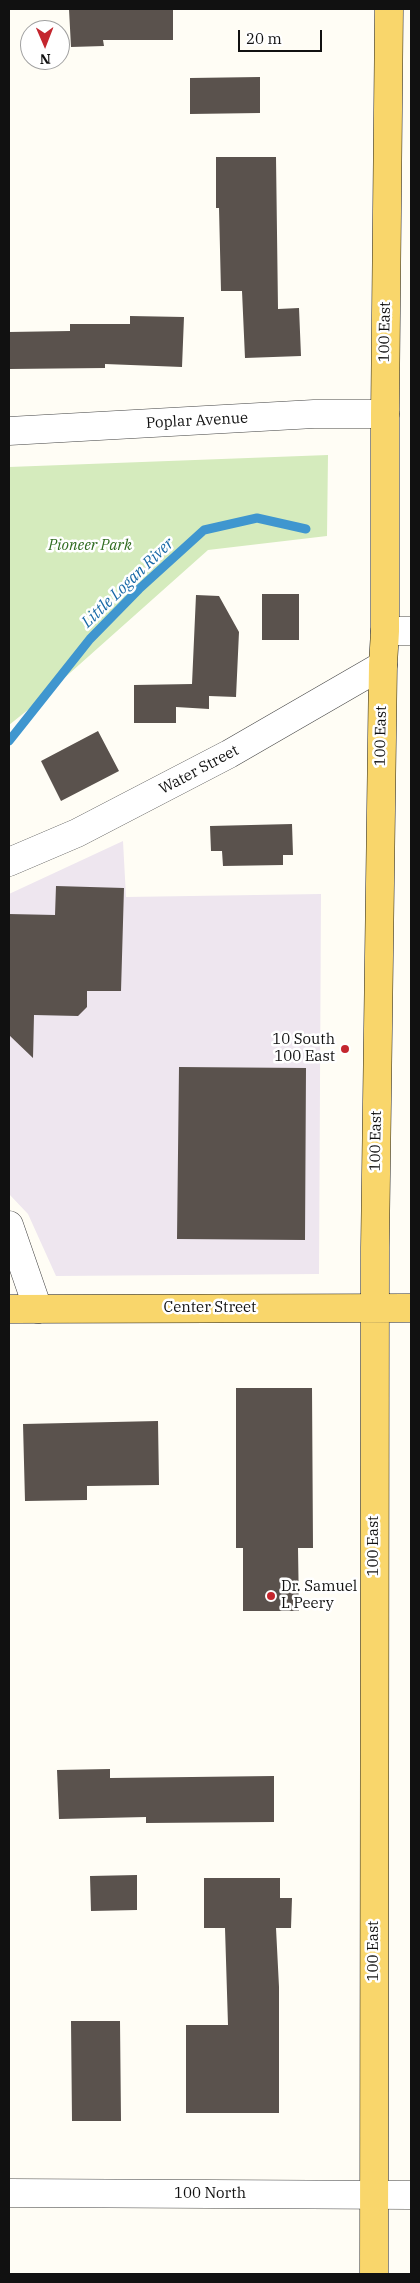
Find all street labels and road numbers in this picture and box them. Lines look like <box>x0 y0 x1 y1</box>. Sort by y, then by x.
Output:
street label: 100 East <box>375 301 395 363</box>
street label: Poplar Avenue <box>145 409 249 433</box>
street label: 100 East <box>371 705 391 767</box>
street label: Water Street <box>156 742 242 798</box>
street label: 100 East <box>366 1110 386 1172</box>
street label: Center Street <box>164 1299 256 1317</box>
street label: 100 East <box>365 1516 383 1576</box>
street label: 100 East <box>365 1921 383 1981</box>
street label: 100 North <box>174 2185 246 2203</box>

